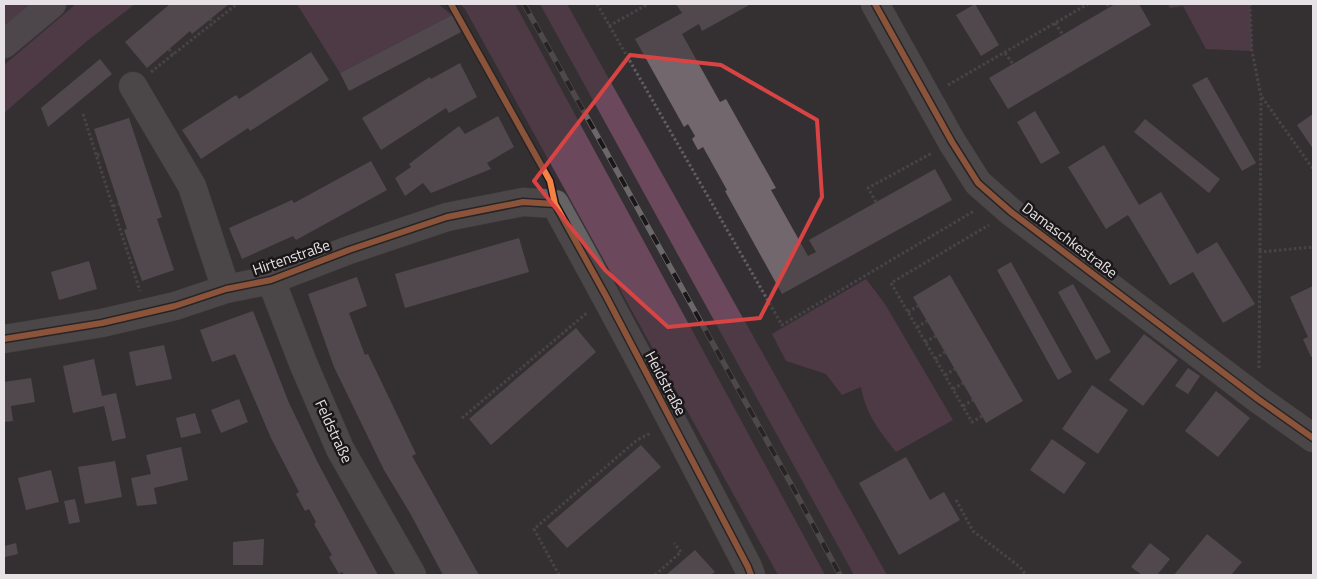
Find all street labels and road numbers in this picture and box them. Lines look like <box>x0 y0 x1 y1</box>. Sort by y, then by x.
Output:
street label: Damaschkestraße <box>1017 196 1123 284</box>
street label: Hirtenstraße <box>249 233 333 281</box>
street label: Heidstraße <box>639 347 693 419</box>
street label: Feldstraße <box>309 395 359 467</box>

